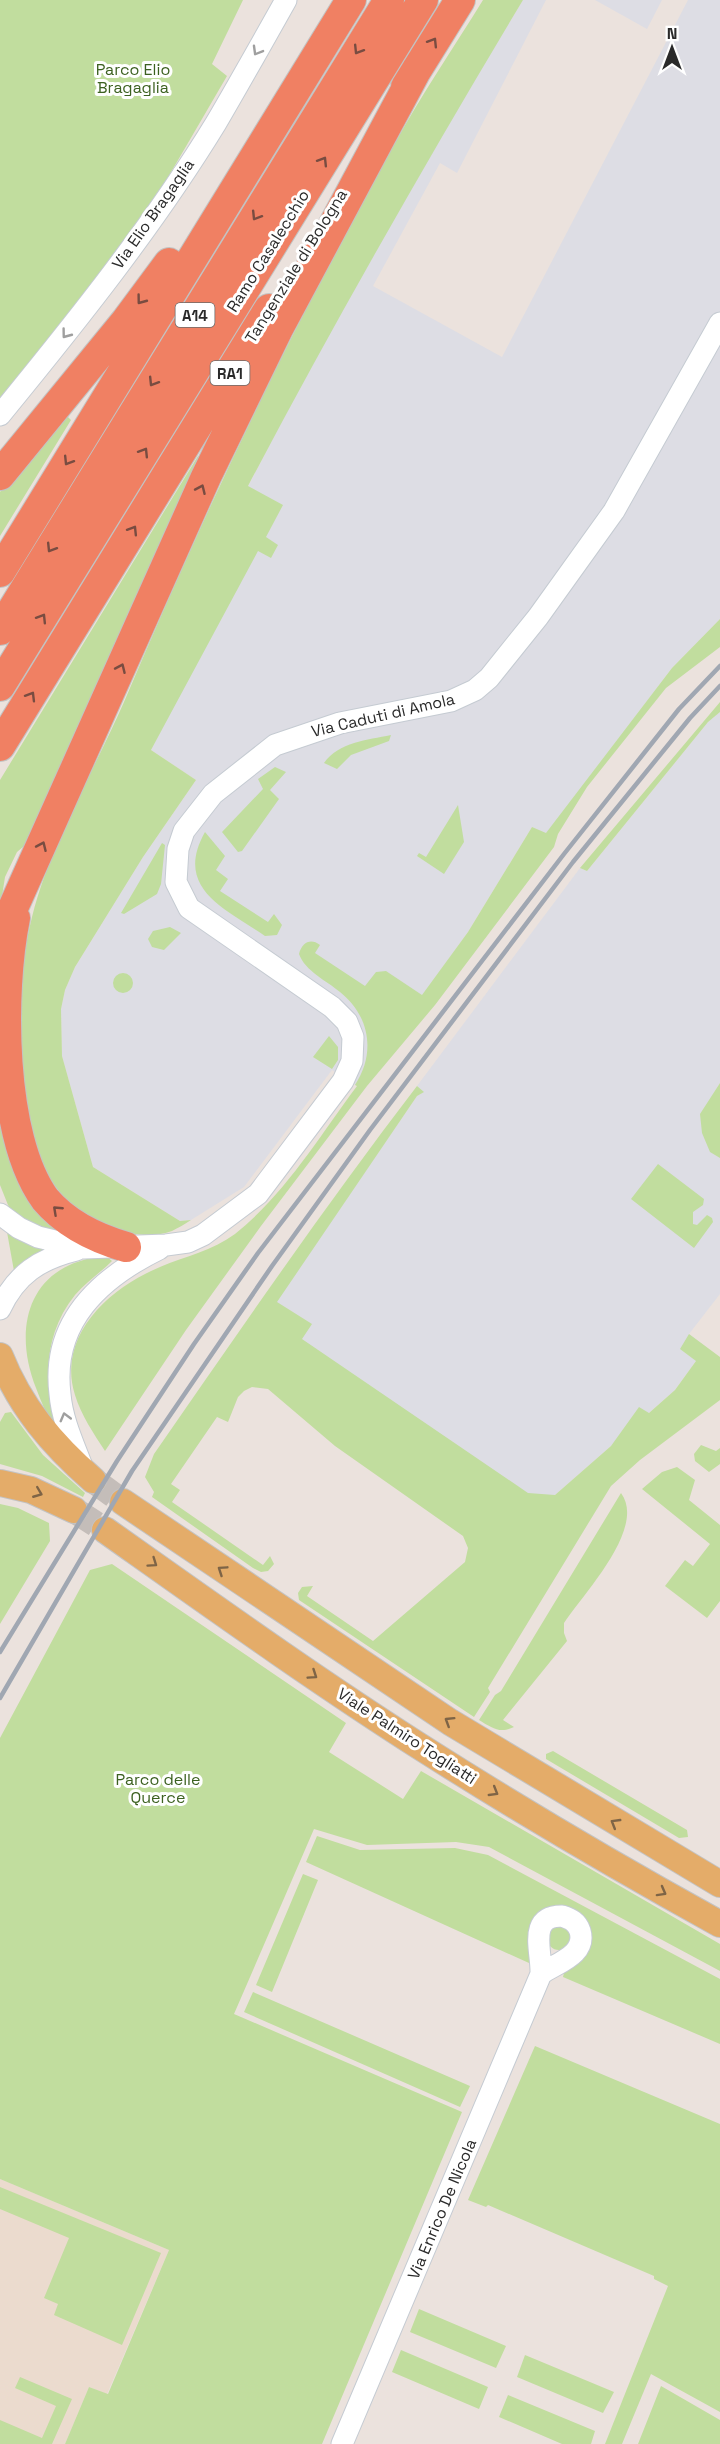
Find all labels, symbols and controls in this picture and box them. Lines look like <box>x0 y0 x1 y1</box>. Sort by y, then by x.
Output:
north arrow <box>642 18 702 78</box>
text: N <box>667 23 677 44</box>
one-way arrow <box>426 38 438 48</box>
one-way arrow <box>354 44 366 54</box>
one-way arrow <box>253 45 264 55</box>
park label: Parco Elio Bragaglia <box>96 59 170 98</box>
street label: Via Elio Bragaglia <box>107 155 199 273</box>
one-way arrow <box>316 157 328 167</box>
street label: Tangenziale di Bologna <box>240 185 352 347</box>
street label: Ramo Casalecchio <box>222 186 314 316</box>
one-way arrow <box>252 209 263 220</box>
one-way arrow <box>138 293 149 304</box>
road number: A14 <box>176 303 214 327</box>
one-way arrow <box>62 327 73 338</box>
road number: RA1 <box>210 361 250 385</box>
one-way arrow <box>149 376 161 386</box>
one-way arrow <box>137 448 148 459</box>
one-way arrow <box>63 455 75 465</box>
one-way arrow <box>193 485 205 496</box>
one-way arrow <box>125 526 137 536</box>
one-way arrow <box>47 541 58 552</box>
one-way arrow <box>34 614 46 624</box>
one-way arrow <box>114 663 126 674</box>
street label: Via Caduti di Amola <box>309 688 457 742</box>
one-way arrow <box>23 692 35 702</box>
one-way arrow <box>34 841 46 852</box>
one-way arrow <box>53 1207 64 1218</box>
one-way arrow <box>60 1412 72 1423</box>
one-way arrow <box>32 1486 43 1498</box>
one-way arrow <box>146 1556 157 1567</box>
one-way arrow <box>217 1566 228 1577</box>
one-way arrow <box>306 1668 317 1679</box>
street label: Viale Palmiro Togliatti <box>334 1683 480 1789</box>
one-way arrow <box>445 1717 455 1729</box>
park label: Parco delle Querce <box>115 1769 201 1808</box>
one-way arrow <box>488 1785 498 1797</box>
one-way arrow <box>611 1819 621 1830</box>
one-way arrow <box>656 1885 666 1896</box>
street label: Via Enrico De Nicola <box>403 2135 481 2283</box>

